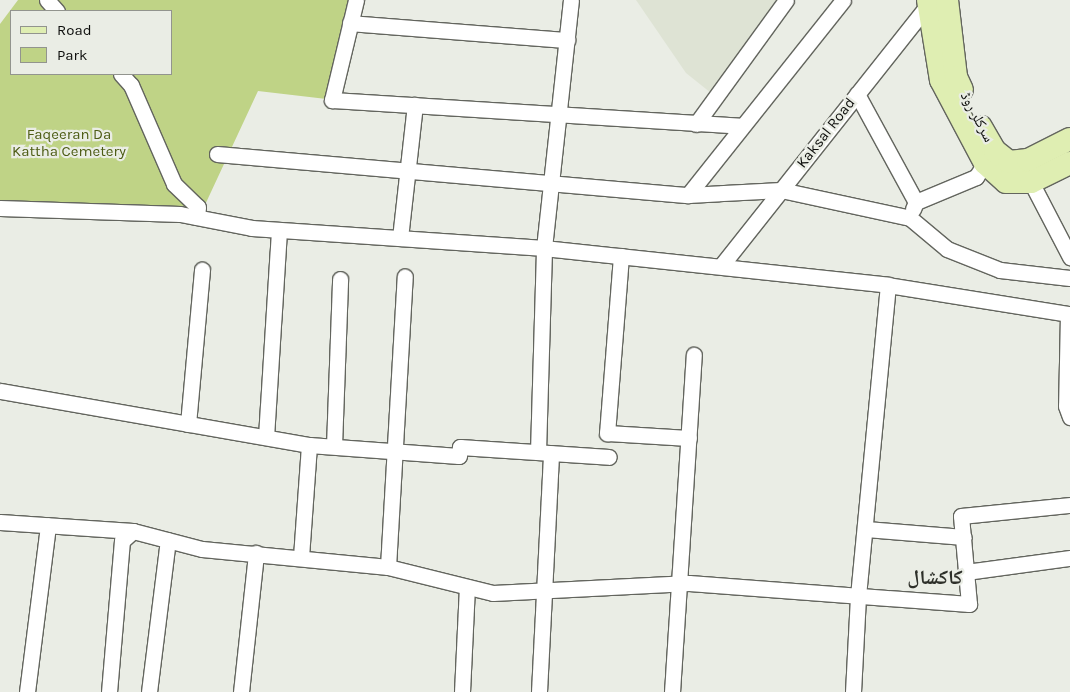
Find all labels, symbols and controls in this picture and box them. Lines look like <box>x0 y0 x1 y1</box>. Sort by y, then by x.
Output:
legend <box>10 10 172 75</box>
text: Road <box>57 21 92 39</box>
text: Park <box>57 46 87 64</box>
street label: سرکلر روڈ <box>956 89 998 145</box>
street label: Kaksal Road <box>793 94 859 172</box>
park label: Faqeeran Da Kattha Cemetery <box>12 125 126 160</box>
district label: کاکشال <box>907 565 963 589</box>

